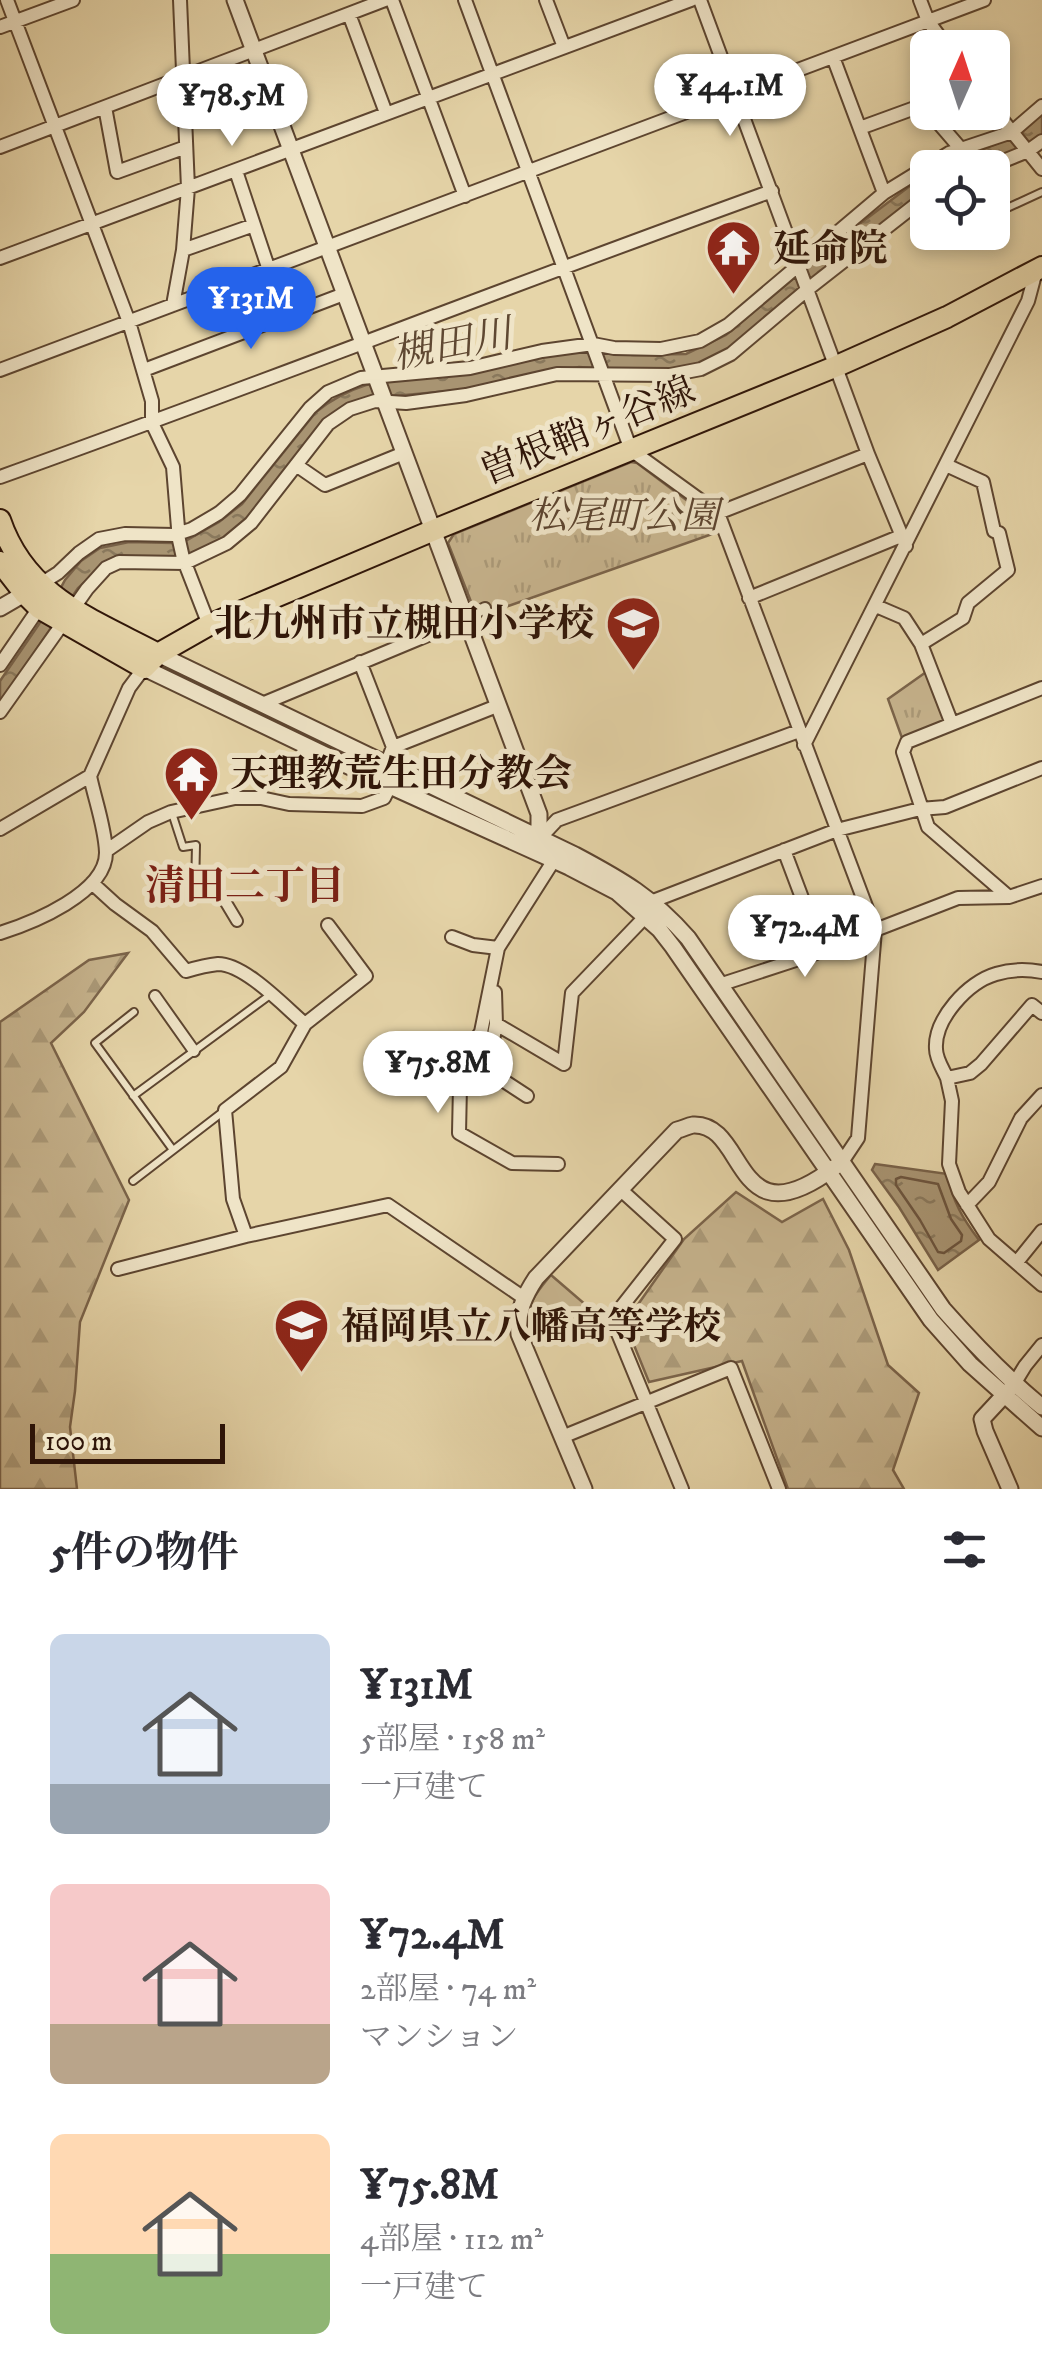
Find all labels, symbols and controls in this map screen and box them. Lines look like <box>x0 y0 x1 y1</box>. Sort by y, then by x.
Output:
north arrow <box>910 30 1010 130</box>
map controls <box>910 30 1010 250</box>
pin: ¥44.1M <box>649 54 811 139</box>
pin: ¥78.5M <box>151 64 313 149</box>
text: ¥44.1M <box>676 66 784 106</box>
text: ¥78.5M <box>179 76 285 116</box>
button: locate <box>910 150 1010 250</box>
temple icon: 延命院 <box>704 218 764 297</box>
place label: 延命院 <box>773 226 887 274</box>
pin: ¥131M <box>181 267 321 352</box>
text: ¥131M <box>208 279 294 319</box>
water label: 槻田川 <box>389 309 520 382</box>
street label: 曽根鞘ヶ谷線 <box>473 367 702 497</box>
park label: 松尾町公園 <box>529 493 725 541</box>
school or university icon: 北九州市立槻田小学校 <box>603 593 663 672</box>
place label: 北九州市立槻田小学校 <box>214 601 594 649</box>
temple icon: 天理教荒生田分教会 <box>161 743 221 822</box>
place label: 天理教荒生田分教会 <box>230 751 572 799</box>
district label: 清田二丁目 <box>145 863 345 913</box>
pin: ¥72.4M <box>724 895 886 980</box>
text: ¥72.4M <box>750 907 860 947</box>
pin: ¥75.8M <box>357 1031 519 1116</box>
text: ¥75.8M <box>385 1043 491 1083</box>
school or university icon: 福岡県立八幡高等学校 <box>272 1296 332 1375</box>
place label: 福岡県立八幡高等学校 <box>341 1304 721 1352</box>
scale bar <box>30 1419 225 1464</box>
text: 100 m <box>45 1424 112 1459</box>
icon: filters <box>937 1522 992 1577</box>
text: 5件の物件 <box>50 1528 239 1580</box>
text: ¥131M <box>360 1660 473 1712</box>
icon: home <box>130 1674 250 1794</box>
text: 5部屋 · 158 m² <box>360 1720 545 1760</box>
text: 一戸建て <box>360 1768 488 1808</box>
text: ¥72.4M <box>360 1910 505 1962</box>
icon: home <box>130 1924 250 2044</box>
text: 2部屋 · 74 m² <box>360 1970 536 2010</box>
text: マンション <box>360 2018 519 2058</box>
text: ¥75.8M <box>360 2160 499 2212</box>
icon: home <box>130 2174 250 2294</box>
text: 4部屋 · 112 m² <box>360 2220 543 2260</box>
text: 一戸建て <box>360 2268 488 2308</box>

